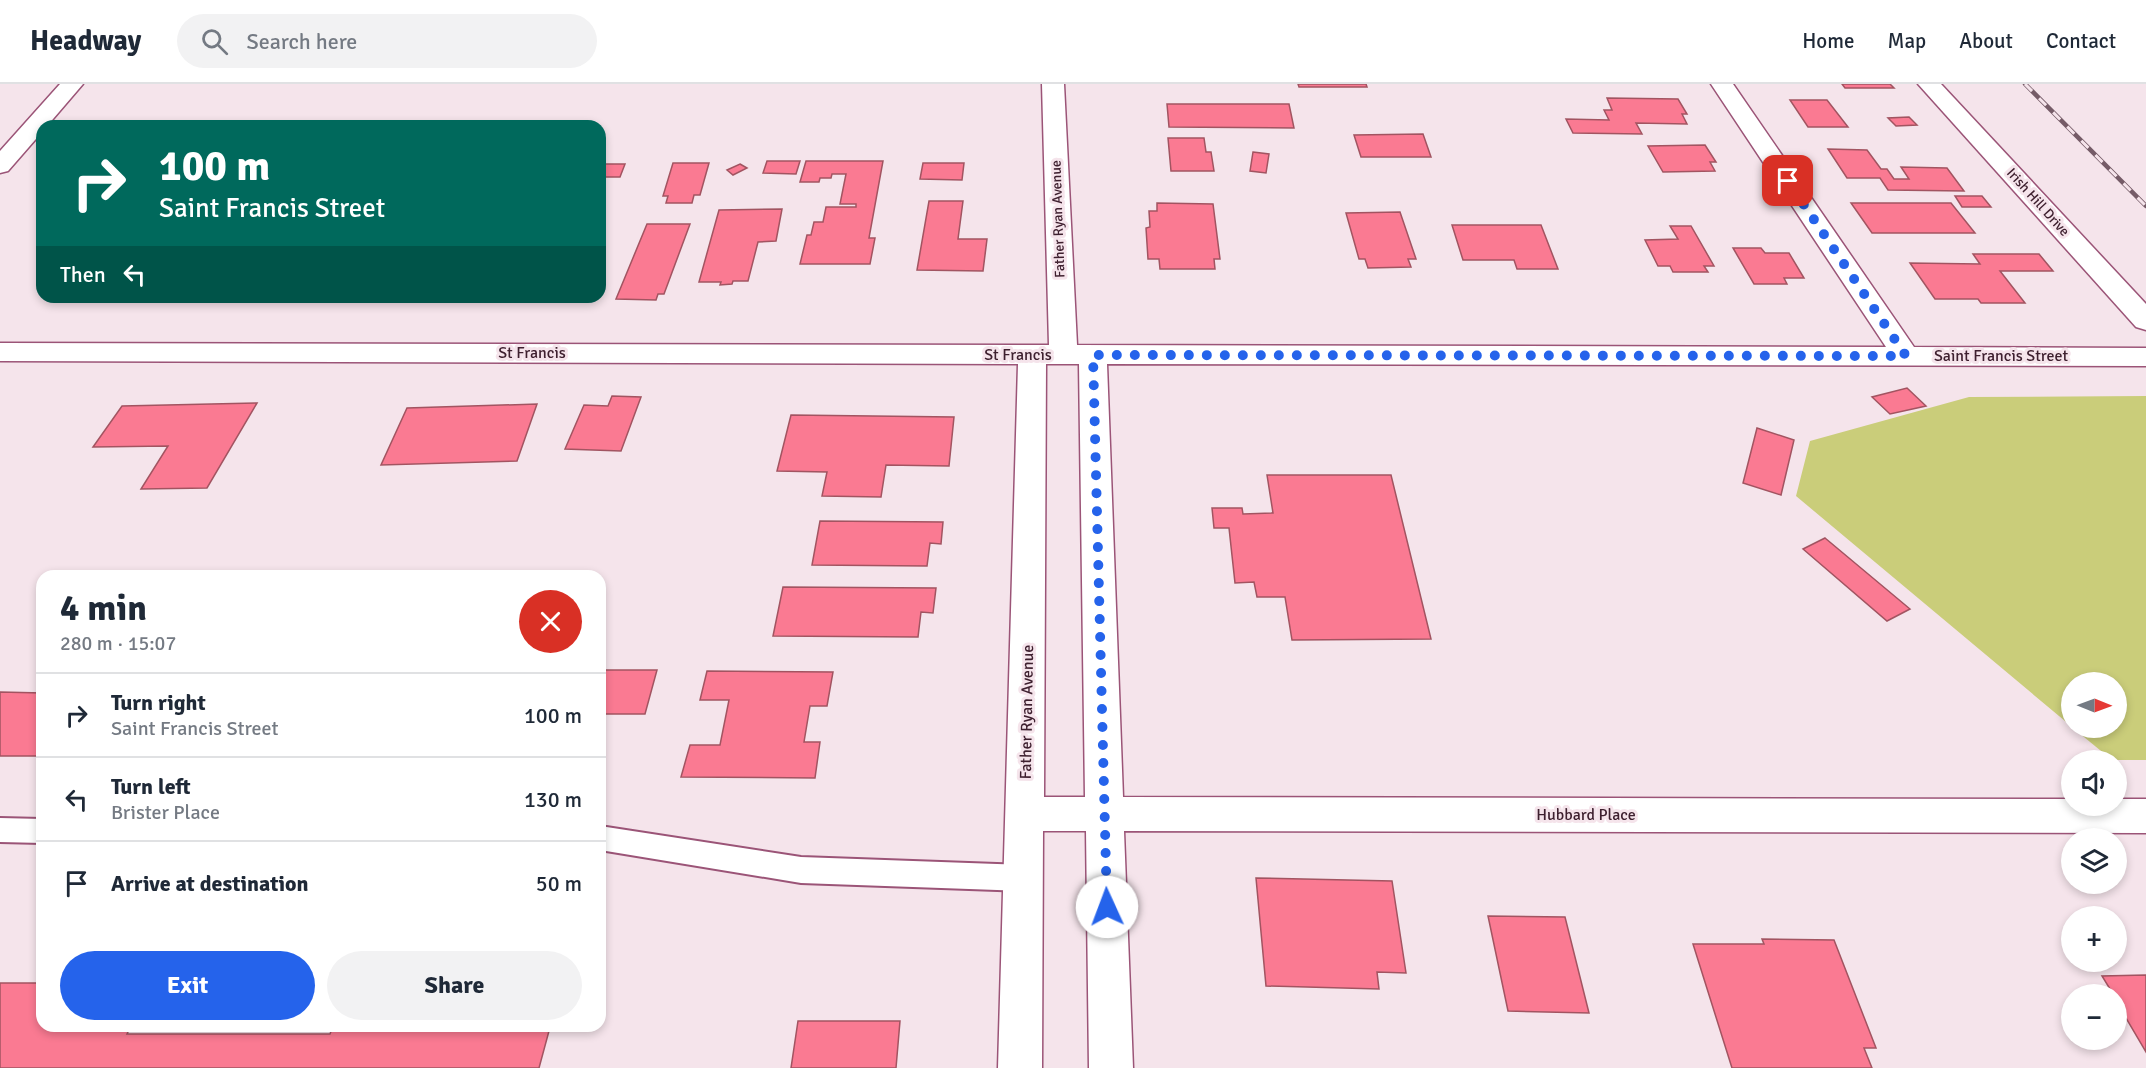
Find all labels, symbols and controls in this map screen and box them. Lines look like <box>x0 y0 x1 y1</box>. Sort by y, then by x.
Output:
search box <box>177 14 597 68</box>
text: Headway <box>30 24 141 58</box>
icon: search <box>198 25 231 58</box>
text: Search here <box>246 28 357 55</box>
text: Home <box>1802 28 1855 54</box>
text: Map <box>1888 28 1926 54</box>
text: About <box>1959 28 2013 54</box>
text: Contact <box>2046 28 2116 54</box>
text: 100 m <box>159 141 270 192</box>
icon: right <box>60 144 138 222</box>
pin <box>1762 155 1813 206</box>
street label: Father Ryan Avenue <box>1047 160 1069 278</box>
icon: arrive <box>1771 164 1804 197</box>
street label: Irish Hill Drive <box>2003 164 2073 240</box>
text: Saint Francis Street <box>159 192 385 225</box>
icon: left <box>118 258 151 291</box>
text: Then <box>60 261 106 288</box>
street label: St Francis <box>498 343 566 363</box>
street label: St Francis <box>984 345 1052 365</box>
street label: Saint Francis Street <box>1934 346 2068 366</box>
text: 4 min <box>60 586 147 631</box>
button: close <box>519 590 582 653</box>
text: 280 m · 15:07 <box>60 631 176 656</box>
street label: Father Ryan Avenue <box>1016 644 1038 780</box>
north arrow <box>2061 672 2127 738</box>
map controls <box>2061 672 2127 1050</box>
text: Turn right <box>111 689 206 716</box>
icon: right <box>60 699 93 732</box>
text: 100 m <box>524 702 582 729</box>
text: Saint Francis Street <box>111 716 279 741</box>
button: sound <box>2061 750 2127 816</box>
text: Turn left <box>111 773 191 800</box>
icon: left <box>60 783 93 816</box>
text: 130 m <box>524 786 582 813</box>
text: Brister Place <box>111 800 220 825</box>
street label: Hubbard Place <box>1536 805 1636 825</box>
button: layers <box>2061 828 2127 894</box>
icon: arrive <box>60 867 93 900</box>
text: Arrive at destination <box>111 870 308 897</box>
text: 50 m <box>536 870 582 897</box>
position arrow <box>1075 875 1139 939</box>
button: + <box>2061 906 2127 972</box>
button: Exit <box>60 951 315 1020</box>
button: Share <box>327 951 582 1020</box>
button: − <box>2061 984 2127 1050</box>

